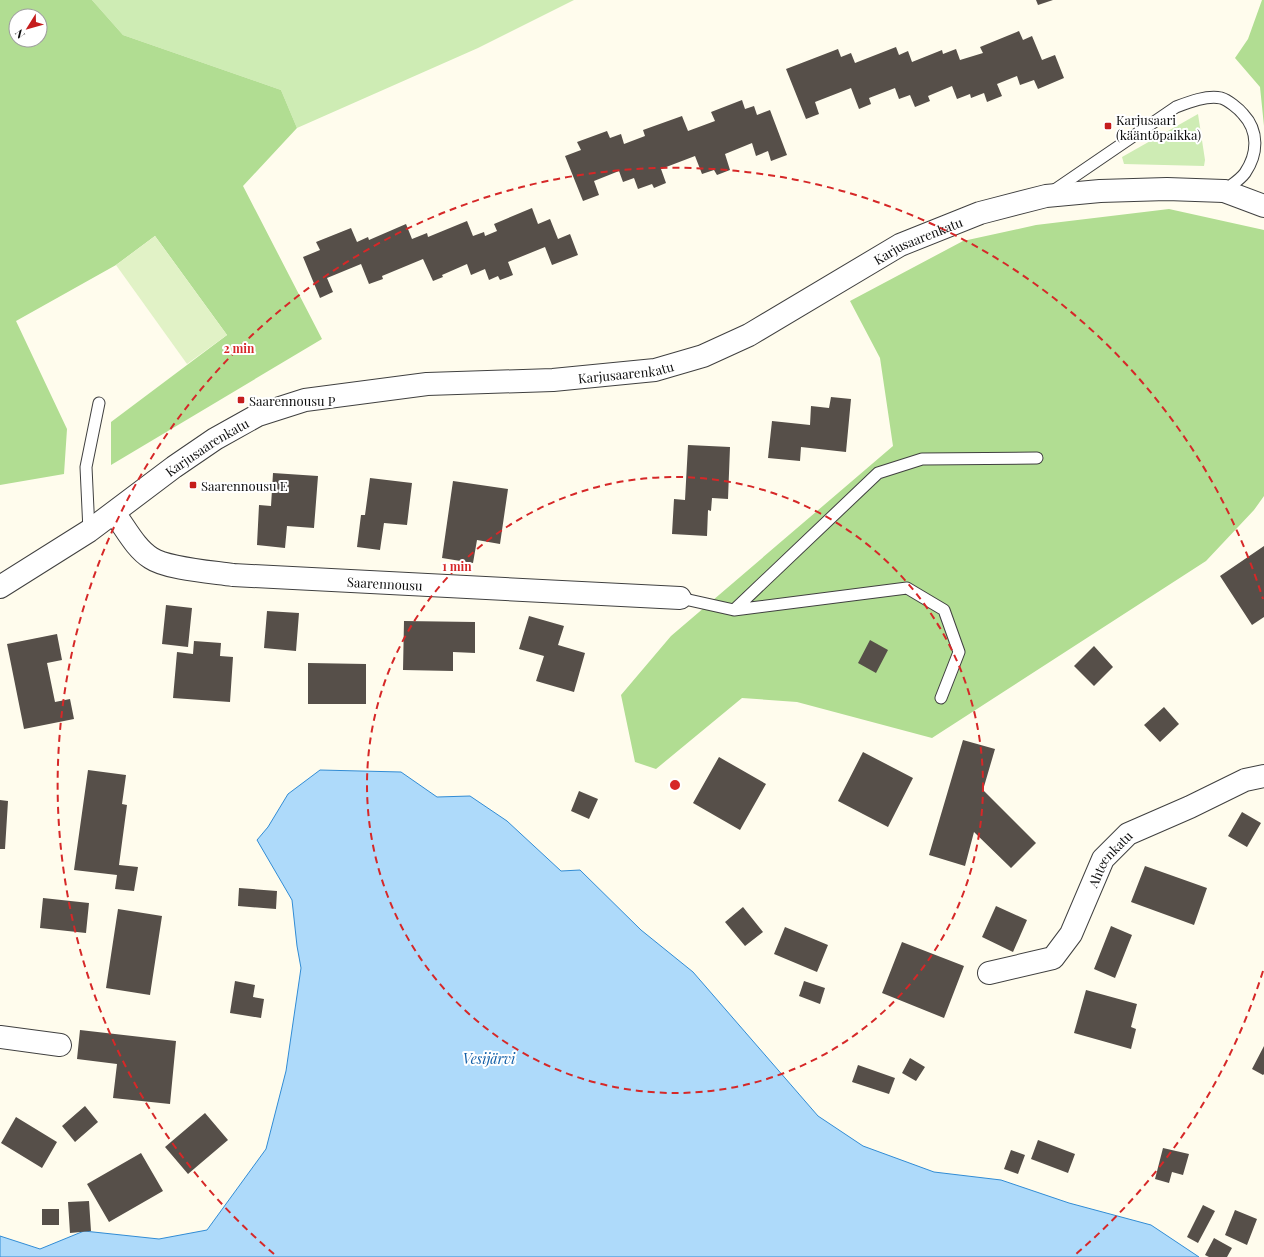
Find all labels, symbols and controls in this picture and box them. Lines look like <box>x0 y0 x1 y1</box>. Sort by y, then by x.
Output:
north arrow <box>8 8 48 48</box>
text: N <box>11 27 28 42</box>
place label: Karjusaari (kääntöpaikka) <box>1116 111 1201 143</box>
marker: Karjusaari (kääntöpaikka) <box>1103 121 1113 131</box>
street label: Karjusaarenkatu <box>870 212 965 268</box>
text: 2 min <box>224 340 255 356</box>
street label: Karjusaarenkatu <box>577 356 676 386</box>
place label: Saarennousu P <box>249 392 336 409</box>
marker: Saarennousu P <box>236 395 246 405</box>
street label: Karjusaarenkatu <box>161 413 252 480</box>
place label: Saarennousu E <box>201 477 288 494</box>
marker: Saarennousu E <box>188 480 198 490</box>
text: 1 min <box>442 558 472 574</box>
street label: Saarennousu <box>347 572 424 593</box>
centre of rings <box>668 778 682 792</box>
street label: Ahteenkatu <box>1083 826 1136 891</box>
water label: Vesijärvi <box>463 1049 516 1068</box>

